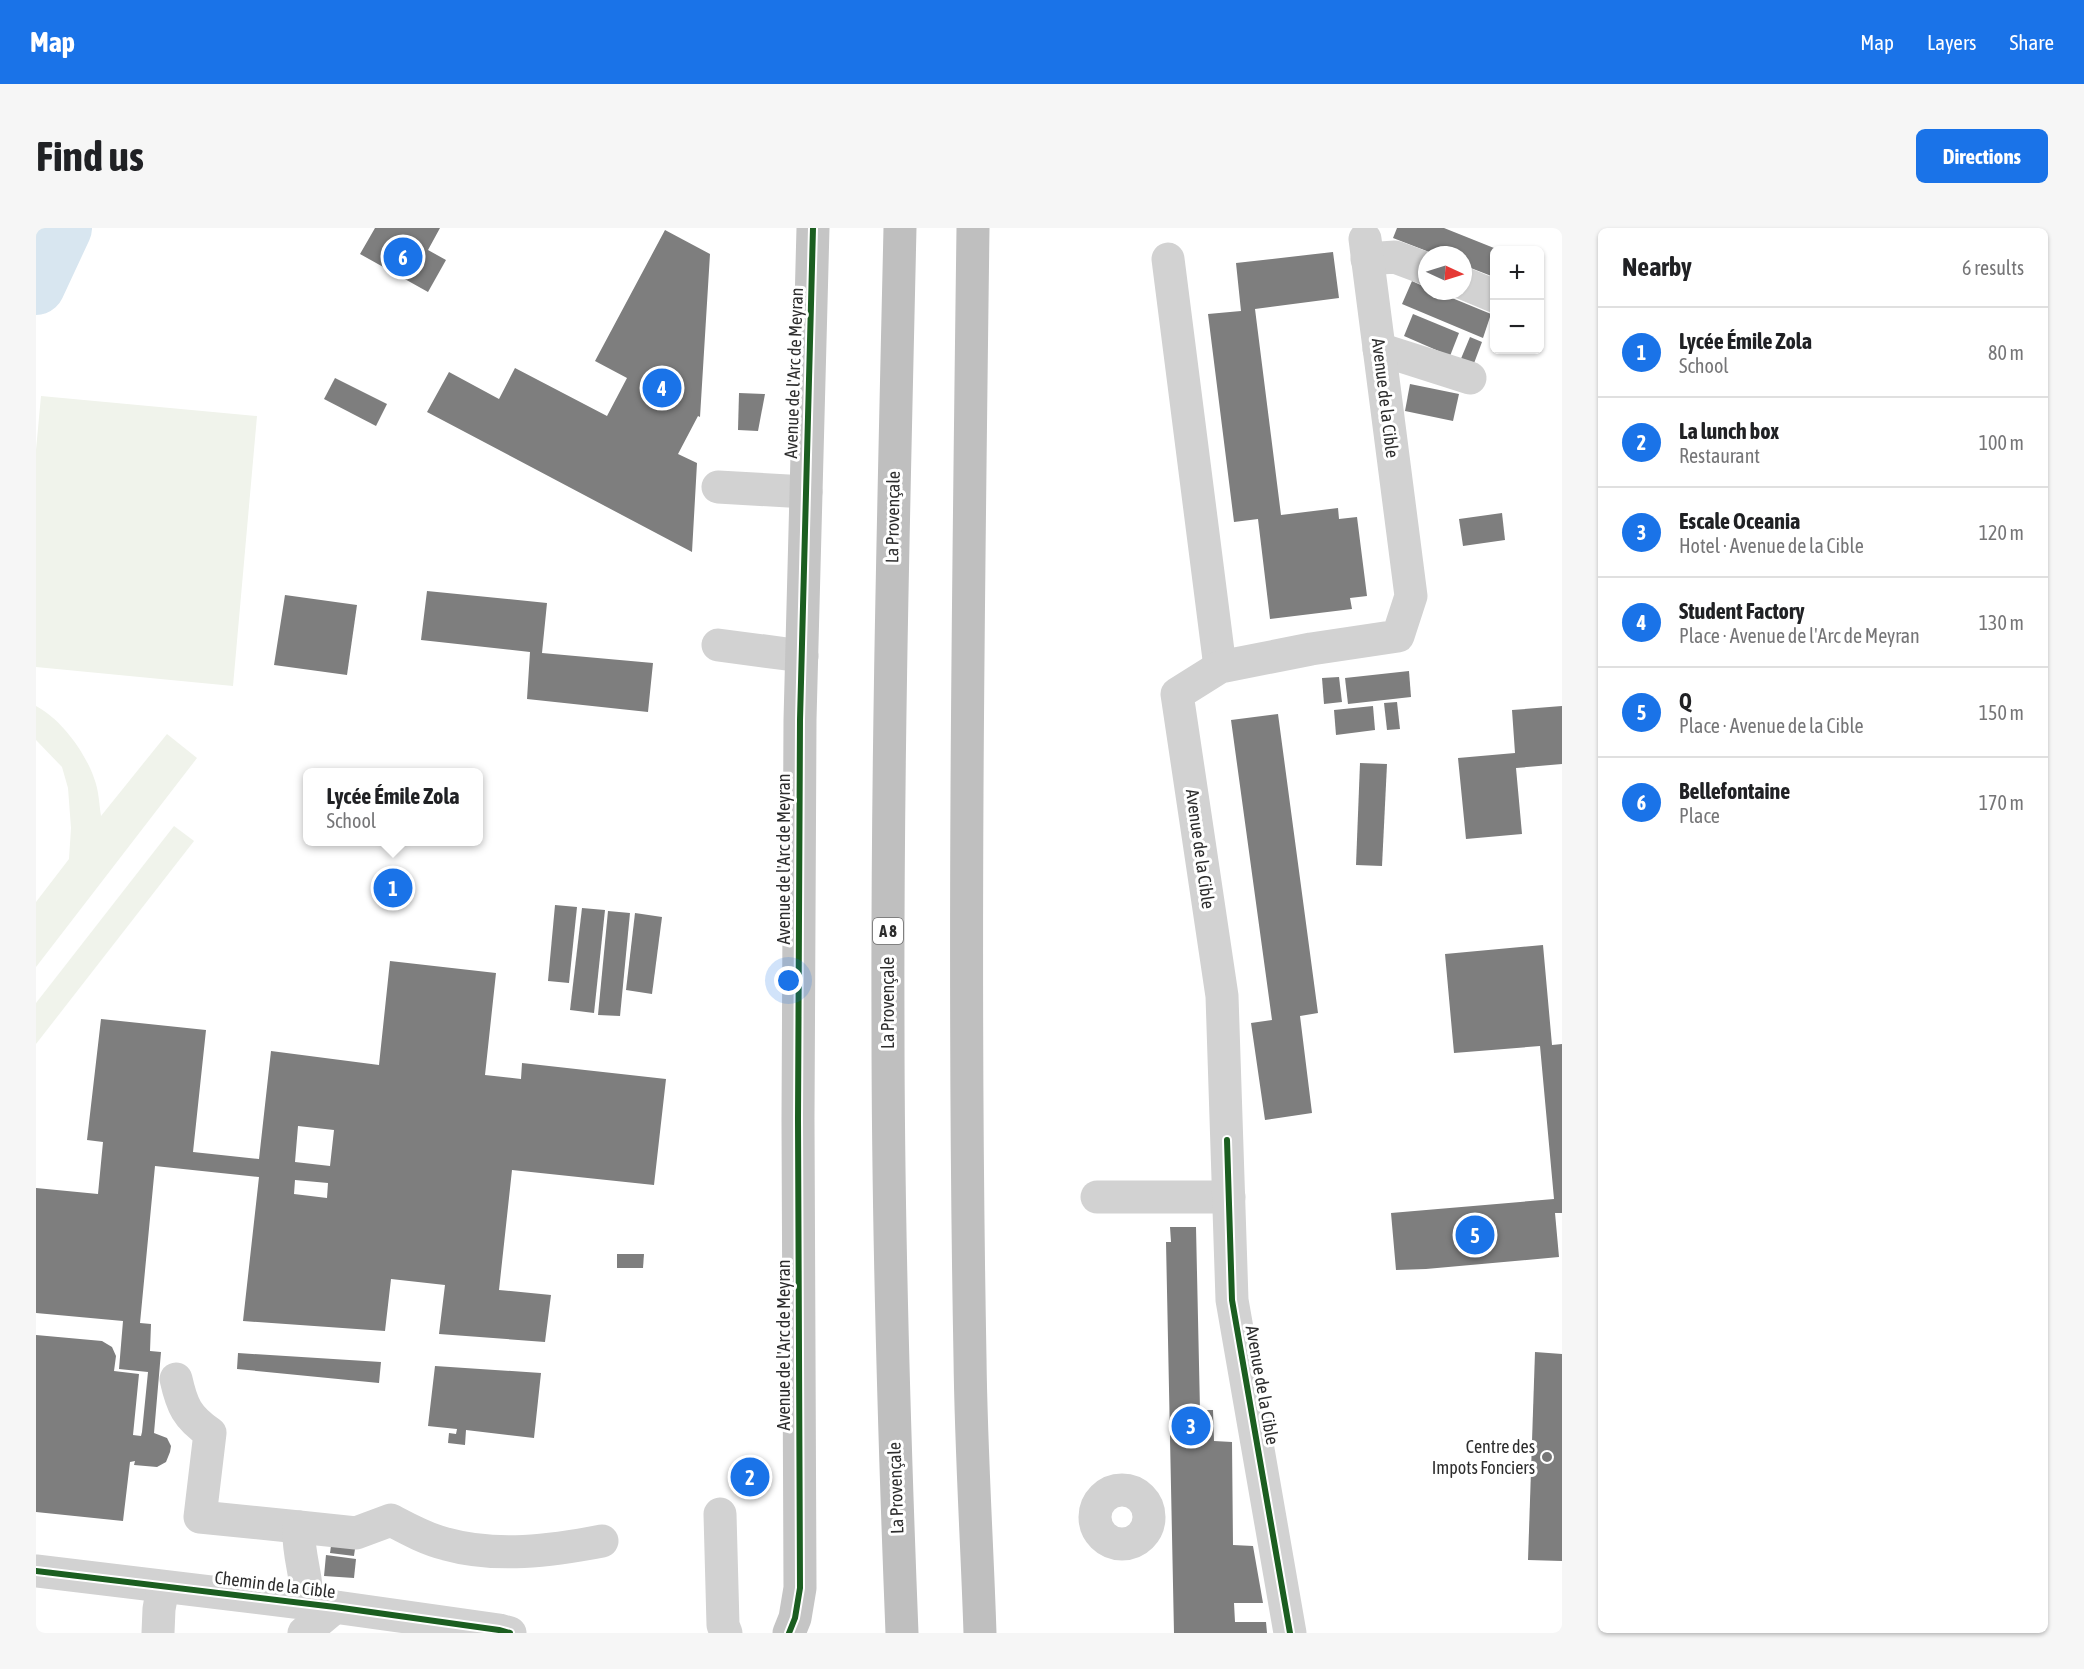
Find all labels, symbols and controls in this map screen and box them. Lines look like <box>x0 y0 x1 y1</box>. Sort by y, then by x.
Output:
text: Map <box>30 26 75 58</box>
text: Map <box>1860 30 1894 54</box>
text: Layers <box>1927 30 1977 54</box>
text: Share <box>2010 30 2054 54</box>
button: Directions <box>1916 129 2048 183</box>
text: Find us <box>36 132 144 180</box>
pin: 6 <box>384 234 422 279</box>
north arrow <box>1418 246 1472 300</box>
map controls <box>1490 246 1544 354</box>
button: + <box>1490 246 1544 300</box>
text: Nearby <box>1622 252 1692 282</box>
text: 6 results <box>1962 256 2024 279</box>
street label: Avenue de l'Arc de Meyran <box>780 287 807 459</box>
button: − <box>1490 300 1544 354</box>
text: Lycée Émile Zola <box>1679 328 1812 354</box>
street label: Avenue de la Cible <box>1368 337 1403 459</box>
text: 1 <box>1637 341 1646 364</box>
text: 80 m <box>1988 341 2024 364</box>
text: School <box>1679 354 1729 377</box>
pin: 4 <box>642 366 682 410</box>
text: La lunch box <box>1679 418 1779 444</box>
text: 2 <box>1637 431 1646 454</box>
text: 100 m <box>1979 431 2024 454</box>
text: Restaurant <box>1679 444 1760 467</box>
street label: La Provençale <box>881 471 904 563</box>
text: Escale Oceania <box>1679 508 1800 534</box>
text: 3 <box>1637 521 1646 544</box>
text: 120 m <box>1979 521 2024 544</box>
text: Hotel · Avenue de la Cible <box>1679 534 1864 557</box>
text: Student Factory <box>1679 598 1804 624</box>
text: 4 <box>1637 611 1646 634</box>
text: 130 m <box>1979 611 2024 634</box>
text: Place · Avenue de l'Arc de Meyran <box>1679 624 1920 647</box>
text: Q <box>1679 688 1692 714</box>
text: 5 <box>1637 701 1646 724</box>
text: 150 m <box>1979 701 2024 724</box>
text: Place · Avenue de la Cible <box>1679 714 1864 737</box>
popup <box>303 768 483 846</box>
street label: Avenue de l'Arc de Meyran <box>773 773 794 945</box>
text: Bellefontaine <box>1679 778 1790 804</box>
text: Lycée Émile Zola <box>327 783 459 809</box>
street label: Avenue de la Cible <box>1182 788 1219 910</box>
text: 6 <box>1637 791 1646 814</box>
text: 170 m <box>1979 791 2024 814</box>
text: Place <box>1679 804 1720 827</box>
text: School <box>327 809 376 832</box>
pin: 1 <box>374 866 412 910</box>
road number: A 8 <box>873 918 903 944</box>
street label: La Provençale <box>877 957 898 1049</box>
your location <box>774 966 803 995</box>
pin: 5 <box>1456 1212 1494 1258</box>
street label: Avenue de l'Arc de Meyran <box>773 1259 794 1431</box>
street label: Avenue de la Cible <box>1242 1324 1283 1446</box>
pin: 3 <box>1172 1404 1210 1448</box>
place label: Centre des Impots Fonciers <box>1432 1436 1535 1478</box>
street label: La Provençale <box>883 1442 908 1534</box>
marker: Centre des Impots Fonciers <box>1540 1450 1554 1464</box>
pin: 2 <box>730 1454 770 1500</box>
street label: Chemin de la Cible <box>213 1567 337 1602</box>

